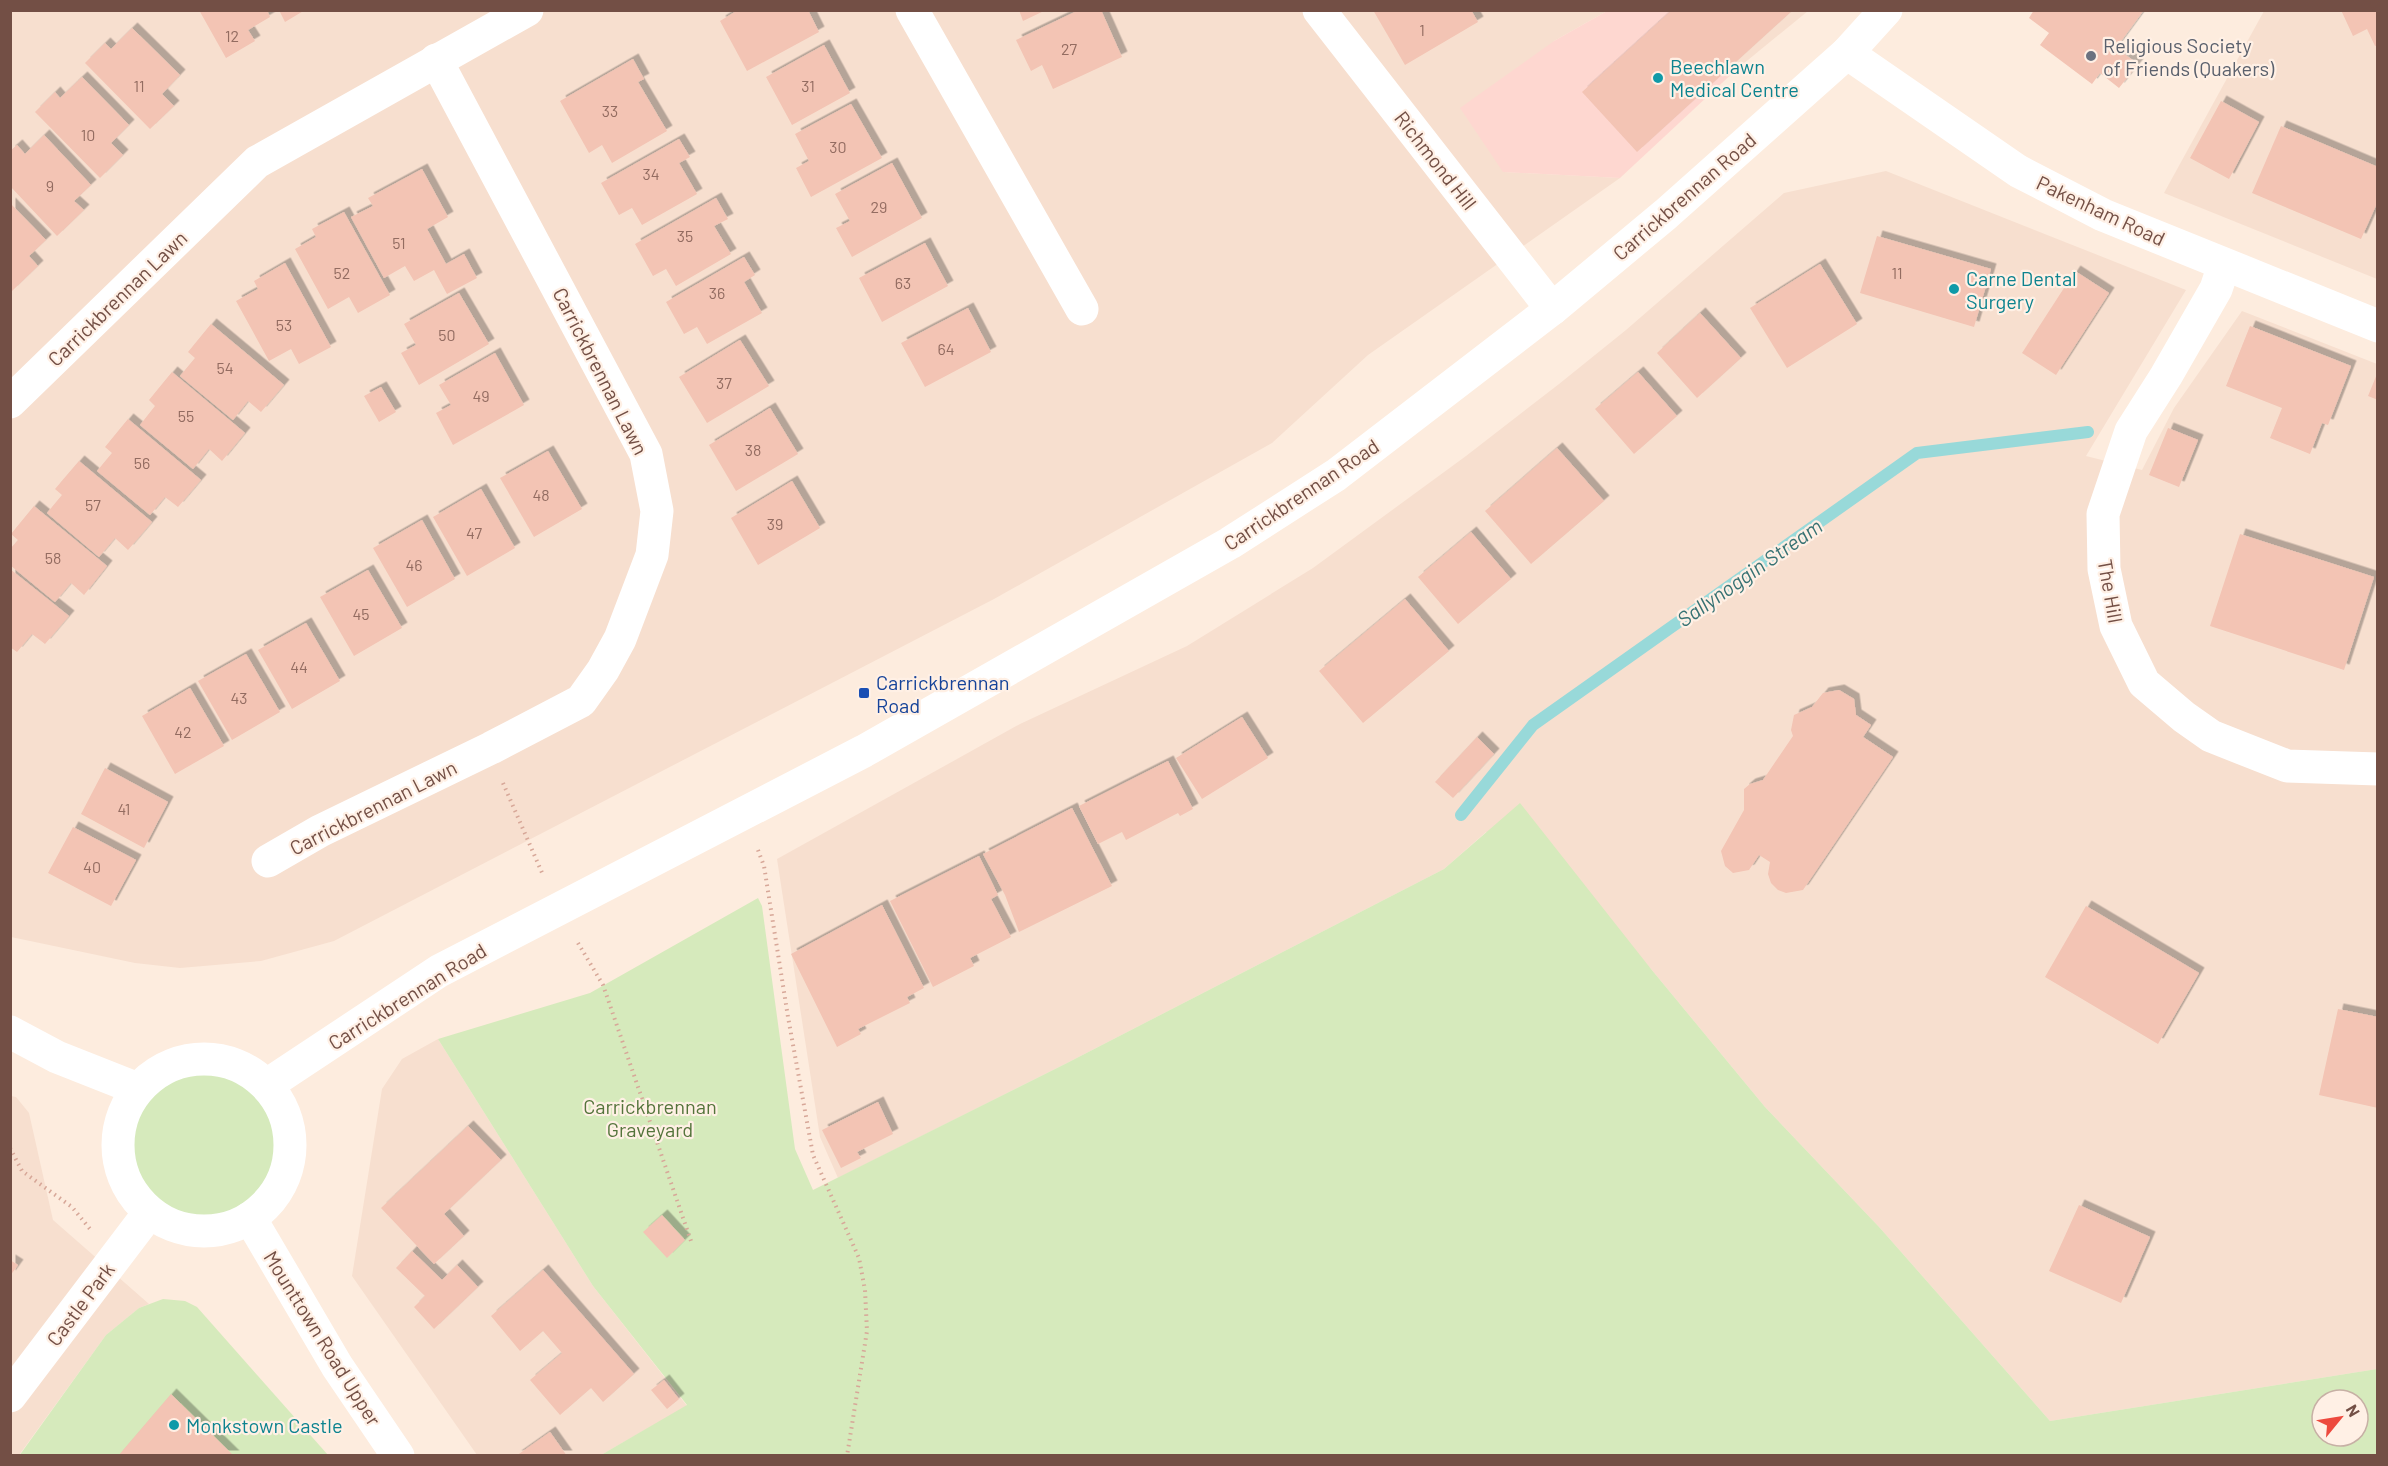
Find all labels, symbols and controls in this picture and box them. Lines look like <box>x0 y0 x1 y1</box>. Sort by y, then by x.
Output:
house number: 1 <box>1419 20 1425 39</box>
house number: 12 <box>225 26 239 45</box>
place label: Religious Society of Friends (Quakers) <box>2103 33 2275 80</box>
house number: 27 <box>1061 39 1077 58</box>
marker: Religious Society of Friends (Quakers) <box>2084 49 2098 63</box>
place label: Beechlawn Medical Centre <box>1670 54 1799 101</box>
marker: Beechlawn Medical Centre <box>1651 71 1665 85</box>
house number: 11 <box>133 76 145 95</box>
house number: 31 <box>801 76 815 95</box>
house number: 33 <box>602 101 618 120</box>
street label: Richmond Hill <box>1390 106 1482 214</box>
house number: 10 <box>81 125 95 144</box>
street label: Carrickbrennan Road <box>1608 127 1760 265</box>
house number: 30 <box>829 137 847 156</box>
house number: 34 <box>642 164 660 183</box>
street label: Pakenham Road <box>2033 170 2169 250</box>
house number: 9 <box>46 176 54 195</box>
house number: 29 <box>871 197 887 216</box>
street label: Carrickbrennan Lawn <box>42 225 192 371</box>
house number: 35 <box>677 226 693 245</box>
house number: 51 <box>392 233 406 252</box>
house number: 52 <box>334 263 350 282</box>
house number: 11 <box>1891 263 1903 282</box>
place label: Carne Dental Surgery <box>1966 266 2077 313</box>
house number: 63 <box>895 273 911 292</box>
marker: Carne Dental Surgery <box>1947 282 1961 296</box>
street label: Carrickbrennan Lawn <box>548 283 654 459</box>
house number: 36 <box>709 283 725 302</box>
house number: 53 <box>276 315 292 334</box>
house number: 50 <box>438 325 456 344</box>
house number: 64 <box>937 339 955 358</box>
house number: 54 <box>216 358 234 377</box>
house number: 37 <box>716 373 732 392</box>
house number: 49 <box>472 386 490 405</box>
house number: 55 <box>178 406 194 425</box>
street label: Carrickbrennan Road <box>1219 433 1383 555</box>
house number: 38 <box>745 440 761 459</box>
house number: 56 <box>134 453 150 472</box>
house number: 48 <box>532 485 550 504</box>
house number: 57 <box>85 495 101 514</box>
water label: Sallynoggin Stream <box>1672 513 1826 631</box>
house number: 39 <box>767 514 783 533</box>
house number: 47 <box>466 523 482 542</box>
house number: 58 <box>45 548 61 567</box>
house number: 46 <box>405 555 423 574</box>
street label: The Hill <box>2094 557 2128 625</box>
house number: 45 <box>352 604 370 623</box>
house number: 44 <box>290 657 308 676</box>
place label: Carrickbrennan Road <box>876 670 1010 717</box>
marker: Carrickbrennan Road <box>857 686 871 700</box>
house number: 43 <box>230 688 248 707</box>
house number: 42 <box>174 722 192 741</box>
street label: Carrickbrennan Lawn <box>285 754 461 860</box>
house number: 41 <box>118 799 130 818</box>
house number: 40 <box>83 857 101 876</box>
street label: Carrickbrennan Road <box>324 938 490 1054</box>
park label: Carrickbrennan Graveyard <box>583 1094 717 1141</box>
street label: Mounttown Road Upper <box>259 1246 387 1430</box>
street label: Castle Park <box>41 1258 119 1350</box>
north arrow <box>2310 1388 2370 1448</box>
text: N <box>2343 1401 2364 1420</box>
place label: Monkstown Castle <box>186 1413 343 1437</box>
marker: Monkstown Castle <box>167 1418 181 1432</box>

